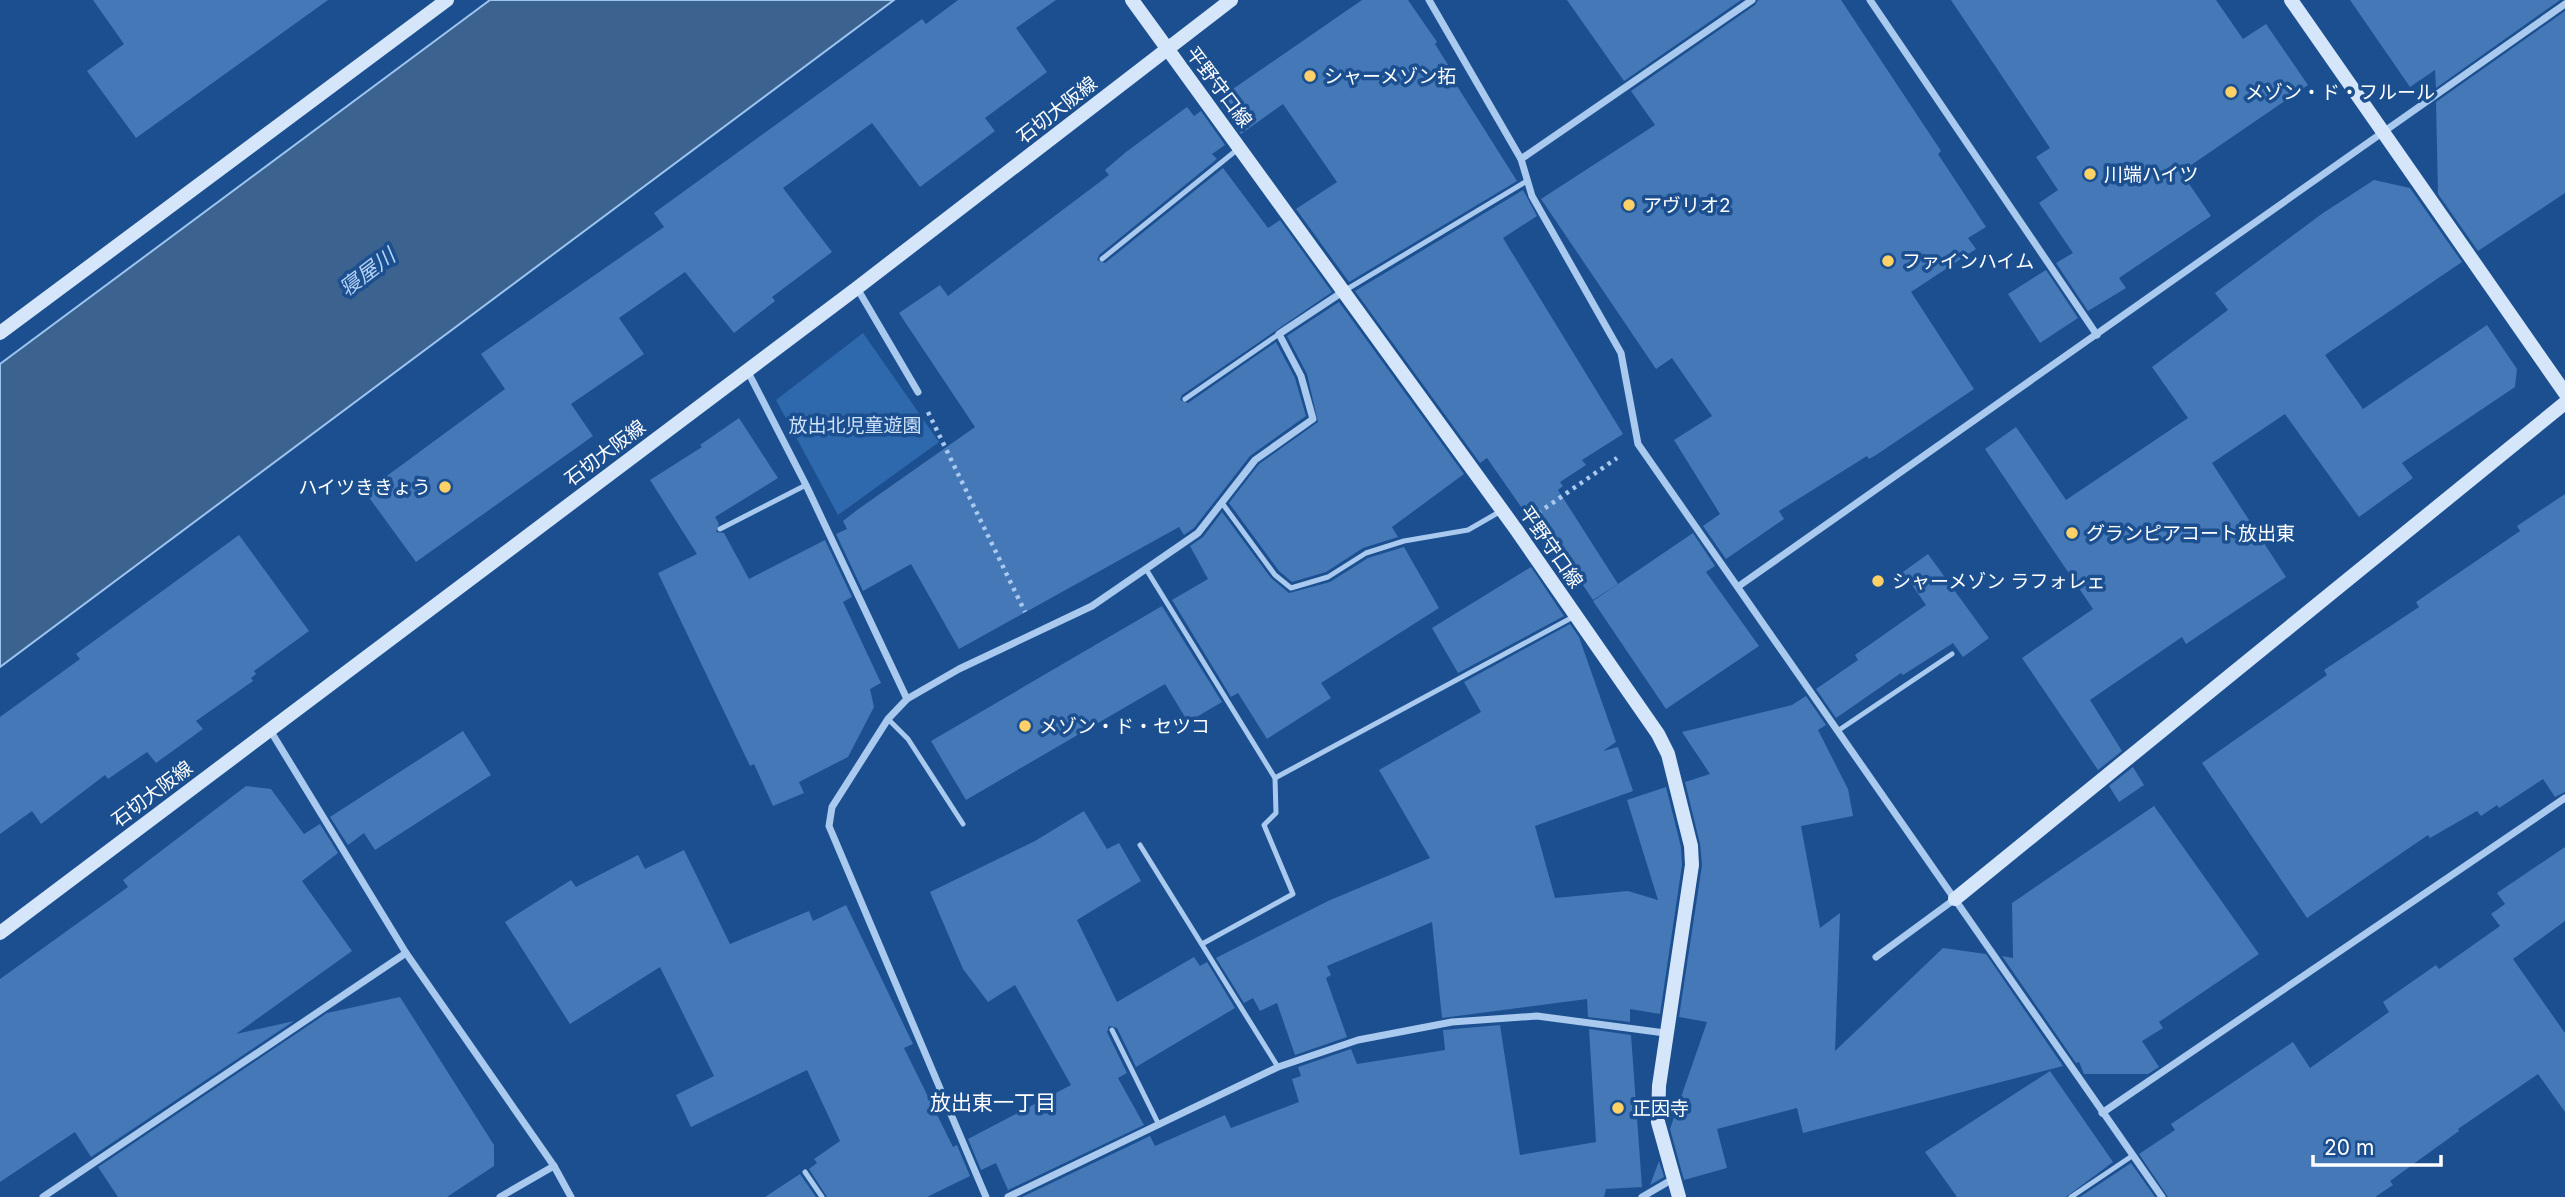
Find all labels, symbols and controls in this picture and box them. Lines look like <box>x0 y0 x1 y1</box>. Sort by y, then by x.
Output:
street label: 平野守口線 <box>1181 42 1257 132</box>
place label: シャーメゾン拓 <box>1324 65 1456 88</box>
marker: シャーメゾン拓 <box>1302 68 1318 84</box>
street label: 石切大阪線 <box>1012 72 1102 148</box>
place label: メゾン・ド・フルール <box>2245 81 2435 104</box>
marker: メゾン・ド・フルール <box>2223 84 2239 100</box>
place label: 川端ハイツ <box>2104 163 2199 186</box>
marker: 川端ハイツ <box>2082 166 2098 182</box>
place label: アヴリオ2 <box>1643 194 1731 217</box>
marker: アヴリオ2 <box>1621 197 1637 213</box>
water label: 寝屋川 <box>334 242 401 301</box>
place label: ファインハイム <box>1902 250 2034 273</box>
marker: ファインハイム <box>1880 253 1896 269</box>
park label: 放出北児童遊園 <box>788 414 922 437</box>
street label: 石切大阪線 <box>560 415 650 491</box>
place label: ハイツききょう <box>298 476 431 499</box>
marker: ハイツききょう <box>437 479 453 495</box>
street label: 平野守口線 <box>1514 501 1588 593</box>
place label: グランピアコート放出東 <box>2086 522 2295 545</box>
marker: グランピアコート放出東 <box>2064 525 2080 541</box>
place label: シャーメゾン ラフォレェ <box>1892 570 2106 593</box>
marker: シャーメゾン ラフォレェ <box>1870 573 1886 589</box>
place label: メゾン・ド・セツコ <box>1039 715 1210 738</box>
marker: メゾン・ド・セツコ <box>1017 718 1033 734</box>
street label: 石切大阪線 <box>107 756 197 832</box>
district label: 放出東一丁目 <box>930 1090 1056 1115</box>
place label: 正因寺 <box>1632 1097 1689 1120</box>
marker: 正因寺 <box>1610 1100 1626 1116</box>
scale bar <box>2313 1124 2441 1168</box>
text: 20 m <box>2324 1135 2374 1160</box>

